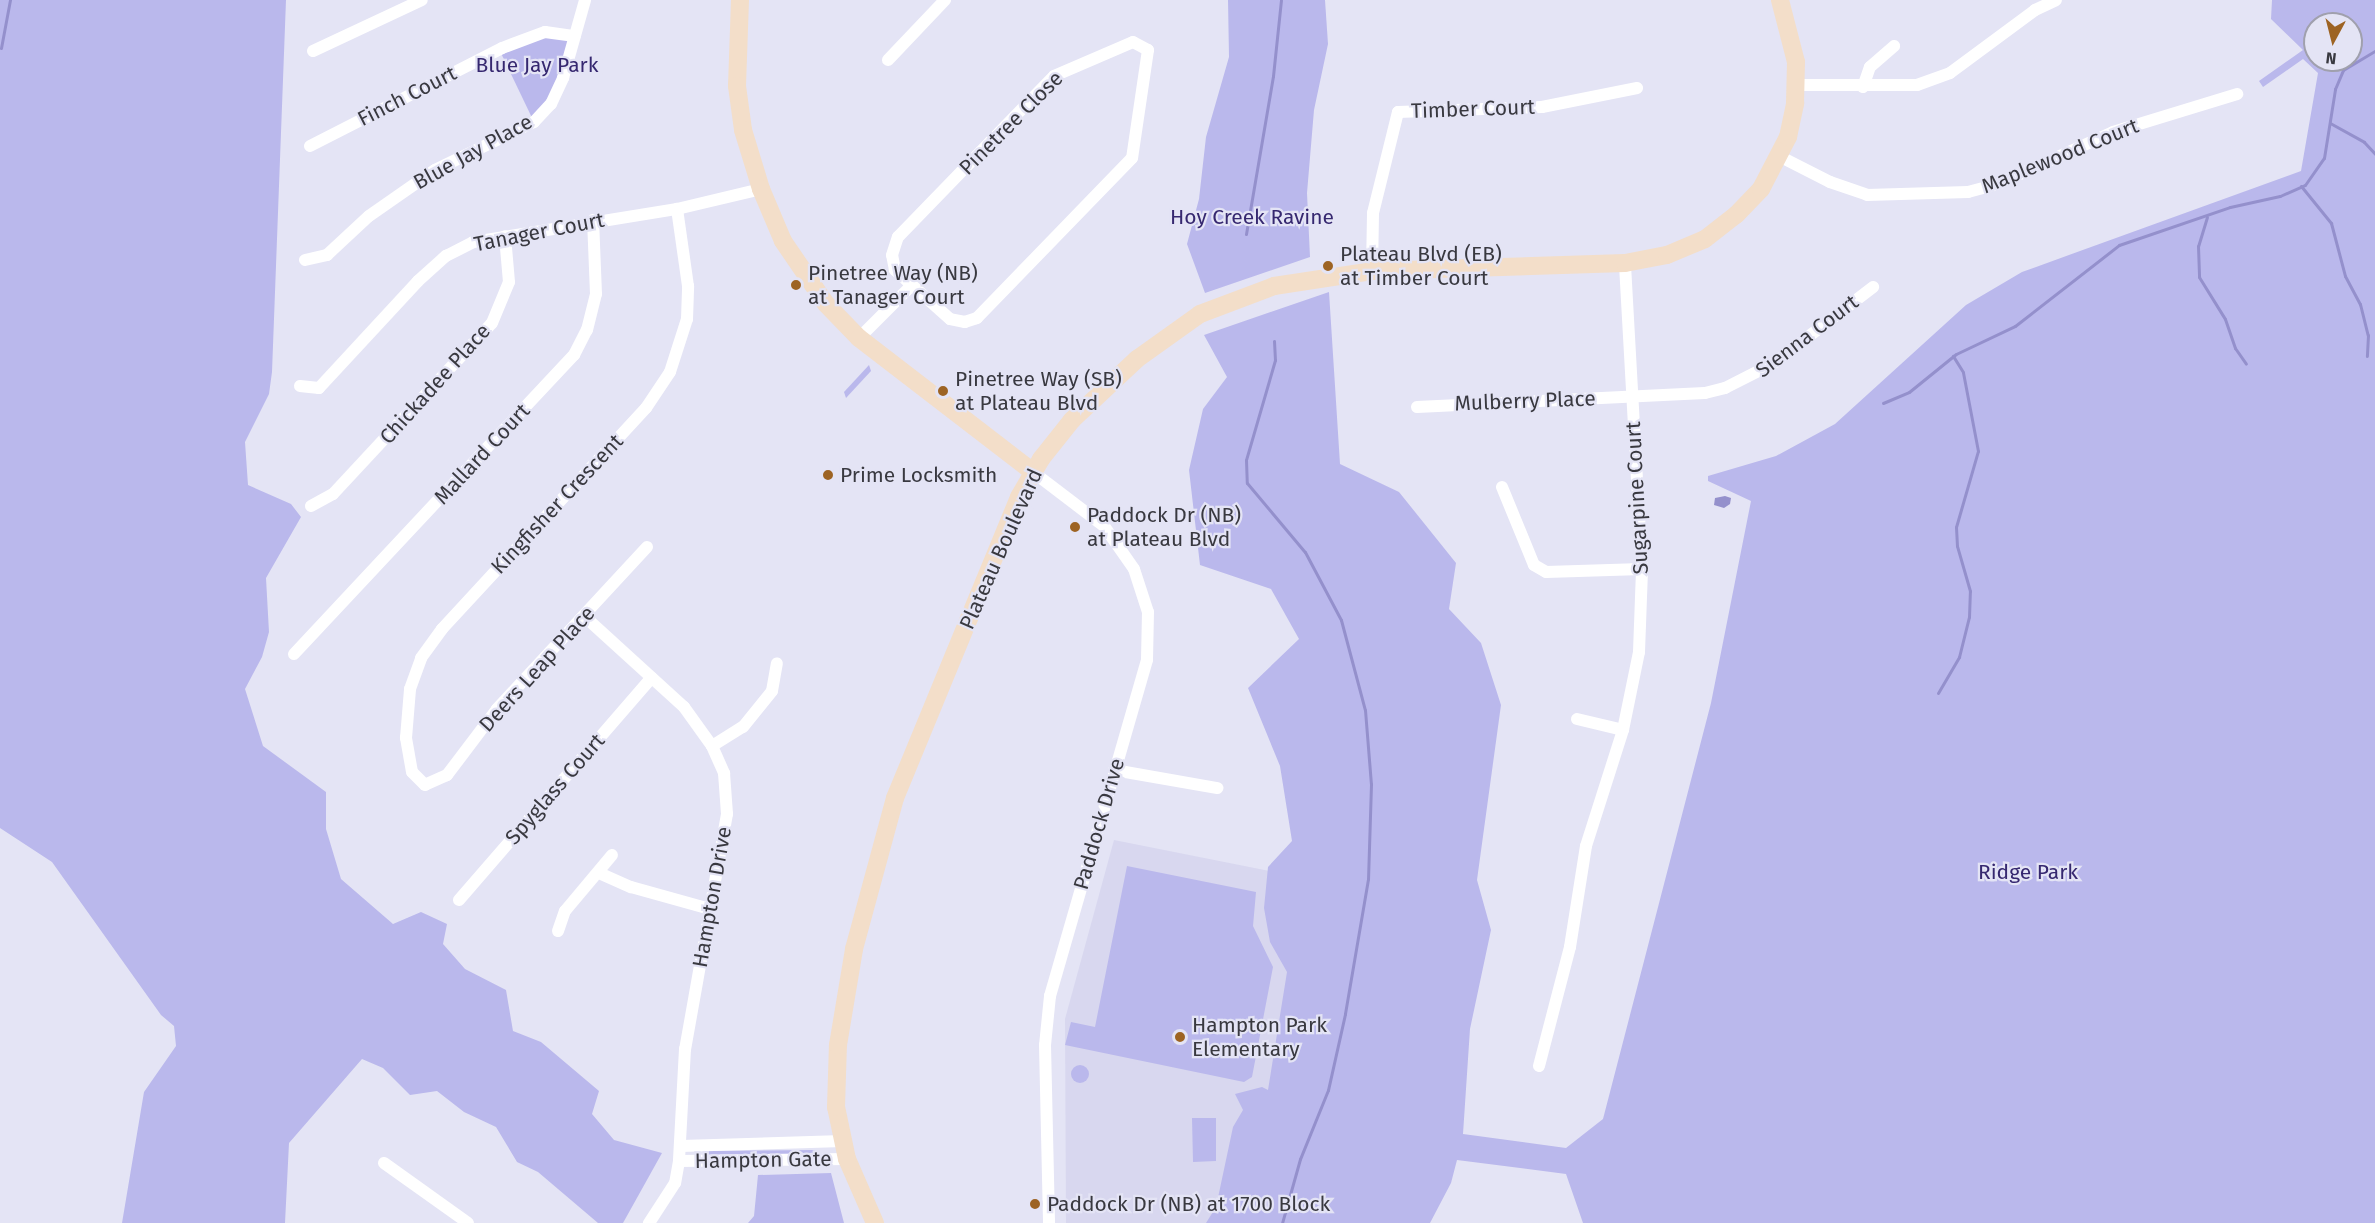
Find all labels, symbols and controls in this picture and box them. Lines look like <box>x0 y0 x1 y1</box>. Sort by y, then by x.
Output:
north arrow <box>2303 12 2363 72</box>
text: N <box>2325 48 2337 68</box>
park label: Blue Jay Park <box>476 52 598 78</box>
street label: Finch Court <box>354 60 460 132</box>
street label: Pinetree Close <box>954 66 1068 180</box>
street label: Timber Court <box>1411 94 1535 124</box>
street label: Blue Jay Place <box>409 109 537 195</box>
street label: Maplewood Court <box>1978 113 2142 199</box>
park label: Hoy Creek Ravine <box>1170 204 1334 230</box>
street label: Tanager Court <box>472 207 606 257</box>
place label: Plateau Blvd (EB) at Timber Court <box>1340 241 1502 291</box>
marker: Plateau Blvd (EB) at Timber Court <box>1321 259 1335 273</box>
place label: Pinetree Way (NB) at Tanager Court <box>808 260 978 310</box>
marker: Pinetree Way (NB) at Tanager Court <box>789 278 803 292</box>
street label: Sienna Court <box>1751 289 1863 383</box>
street label: Chickadee Place <box>374 319 496 449</box>
place label: Pinetree Way (SB) at Plateau Blvd <box>955 366 1122 416</box>
marker: Pinetree Way (SB) at Plateau Blvd <box>936 384 950 398</box>
street label: Mulberry Place <box>1454 386 1596 416</box>
street label: Mallard Court <box>429 398 535 510</box>
street label: Sugarpine Court <box>1620 421 1654 575</box>
street label: Kingfisher Crescent <box>486 429 628 579</box>
place label: Prime Locksmith <box>840 462 997 488</box>
street label: Plateau Boulevard <box>954 465 1048 633</box>
marker: Prime Locksmith <box>821 468 835 482</box>
place label: Paddock Dr (NB) at Plateau Blvd <box>1087 502 1241 552</box>
marker: Paddock Dr (NB) at Plateau Blvd <box>1068 520 1082 534</box>
street label: Deers Leap Place <box>474 601 600 737</box>
street label: Spyglass Court <box>500 728 610 850</box>
street label: Paddock Drive <box>1068 755 1130 893</box>
street label: Hampton Drive <box>687 824 737 970</box>
park label: Ridge Park <box>1978 859 2078 885</box>
place label: Hampton Park Elementary <box>1192 1012 1327 1062</box>
marker: Hampton Park Elementary <box>1173 1030 1187 1044</box>
street label: Hampton Gate <box>694 1146 832 1174</box>
place label: Paddock Dr (NB) at 1700 Block <box>1047 1191 1330 1217</box>
marker: Paddock Dr (NB) at 1700 Block <box>1028 1197 1042 1211</box>

